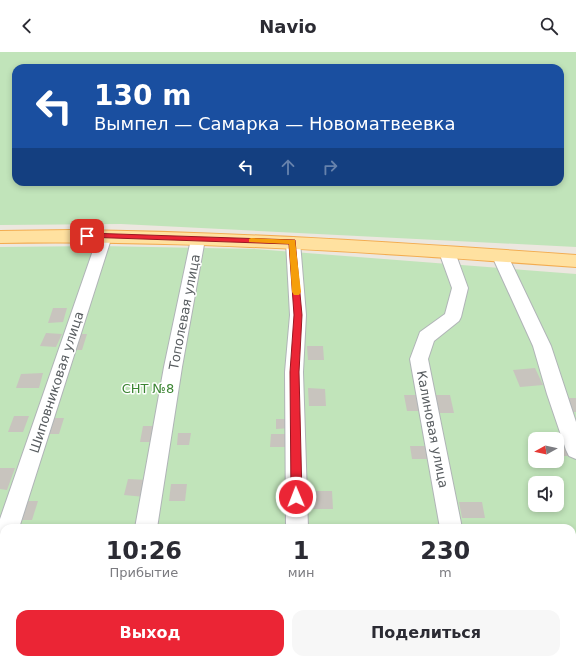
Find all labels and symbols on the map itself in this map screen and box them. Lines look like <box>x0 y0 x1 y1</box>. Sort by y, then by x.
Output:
pin <box>70 219 104 253</box>
street label: Тополевая улица <box>166 253 203 372</box>
street label: Шиповниковая улица <box>26 309 86 455</box>
street label: Калиновая улица <box>414 369 451 489</box>
park label: СНТ №8 <box>122 381 174 396</box>
north arrow <box>528 432 564 468</box>
position arrow <box>275 476 317 518</box>

